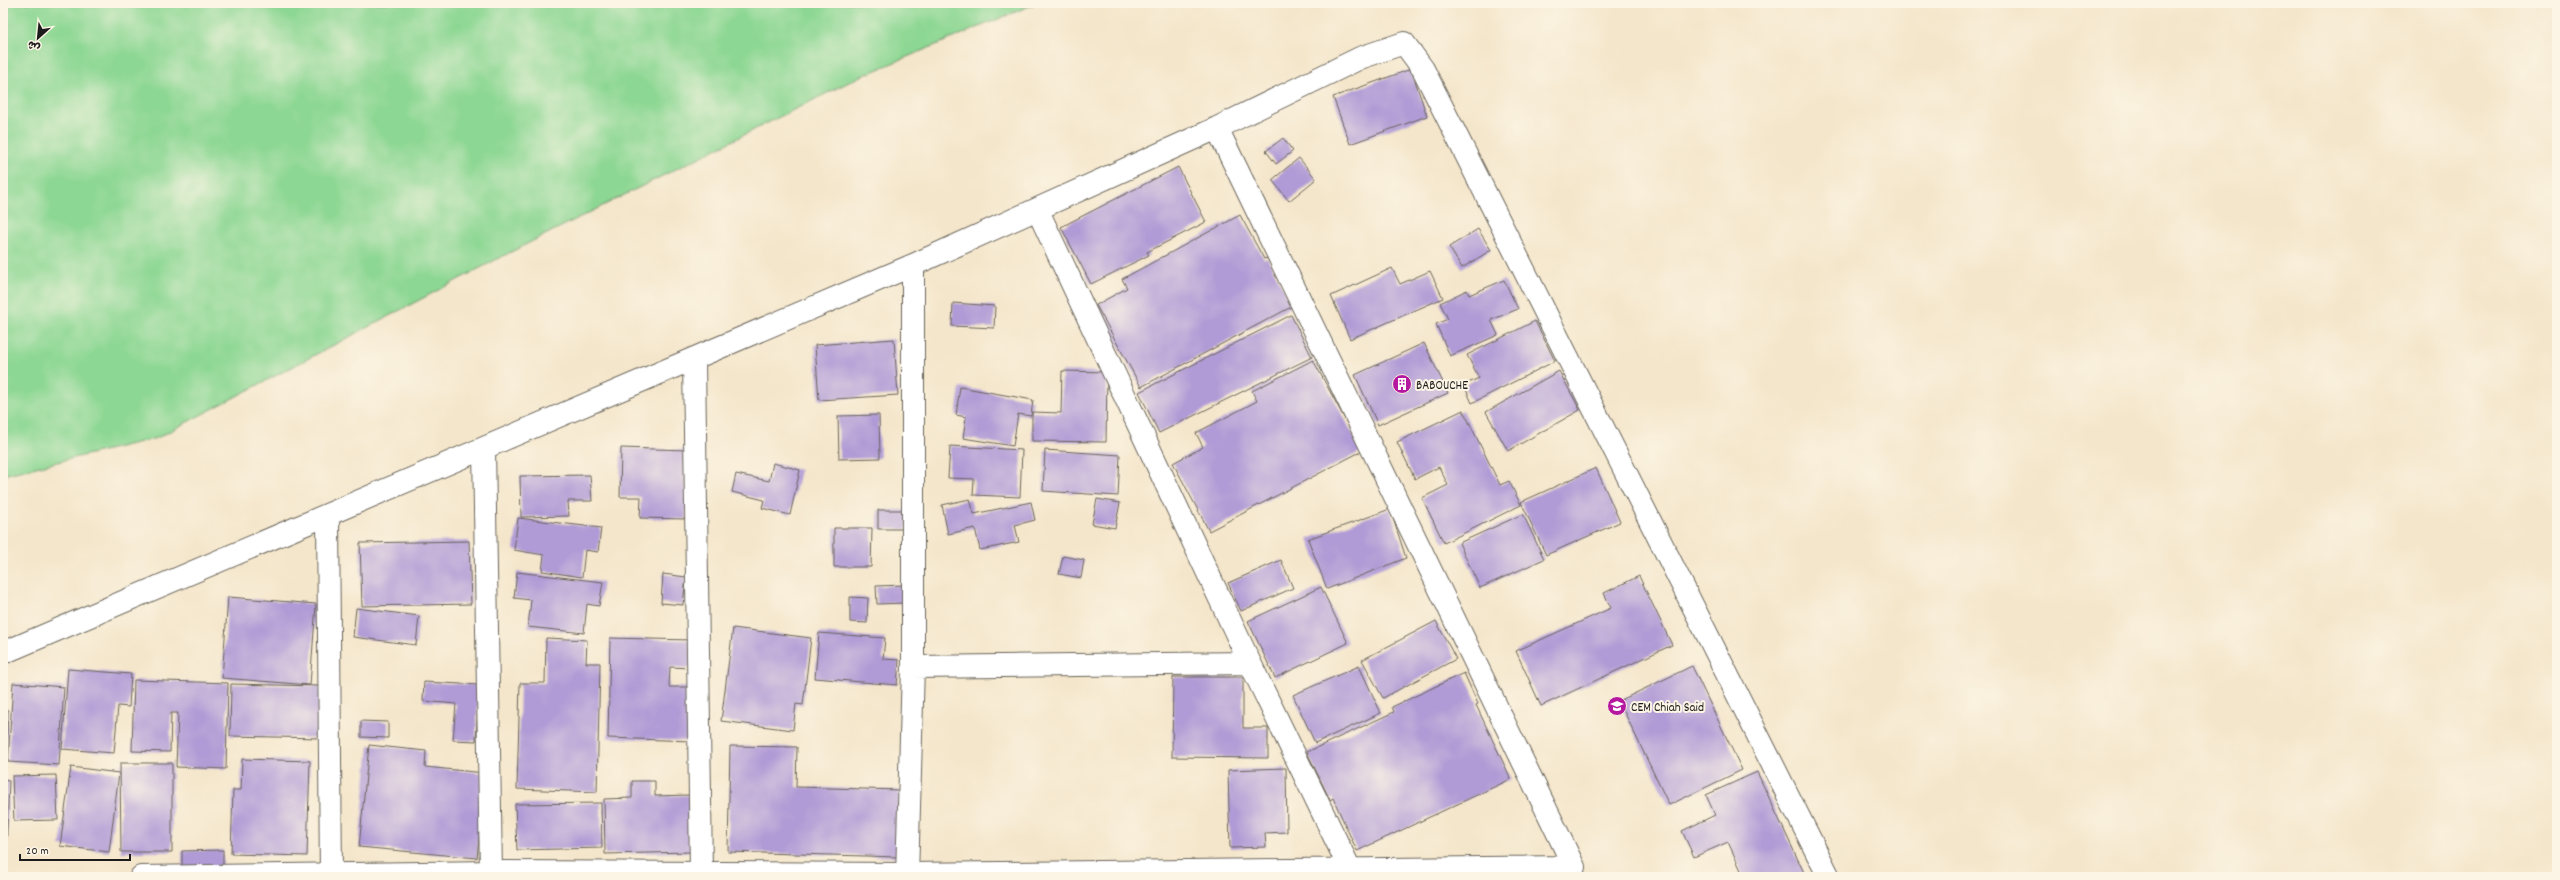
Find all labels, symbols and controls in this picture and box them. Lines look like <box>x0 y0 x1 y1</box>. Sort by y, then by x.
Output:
north arrow <box>18 18 58 58</box>
text: ش <box>25 35 43 55</box>
building icon: BABOUCHE <box>1391 373 1413 395</box>
place label: BABOUCHE <box>1416 377 1468 396</box>
school or university icon: CEM Chiah Said <box>1606 695 1628 717</box>
place label: CEM Chiah Said <box>1631 699 1704 718</box>
scale bar <box>20 836 130 862</box>
text: 20 m <box>26 843 49 860</box>

